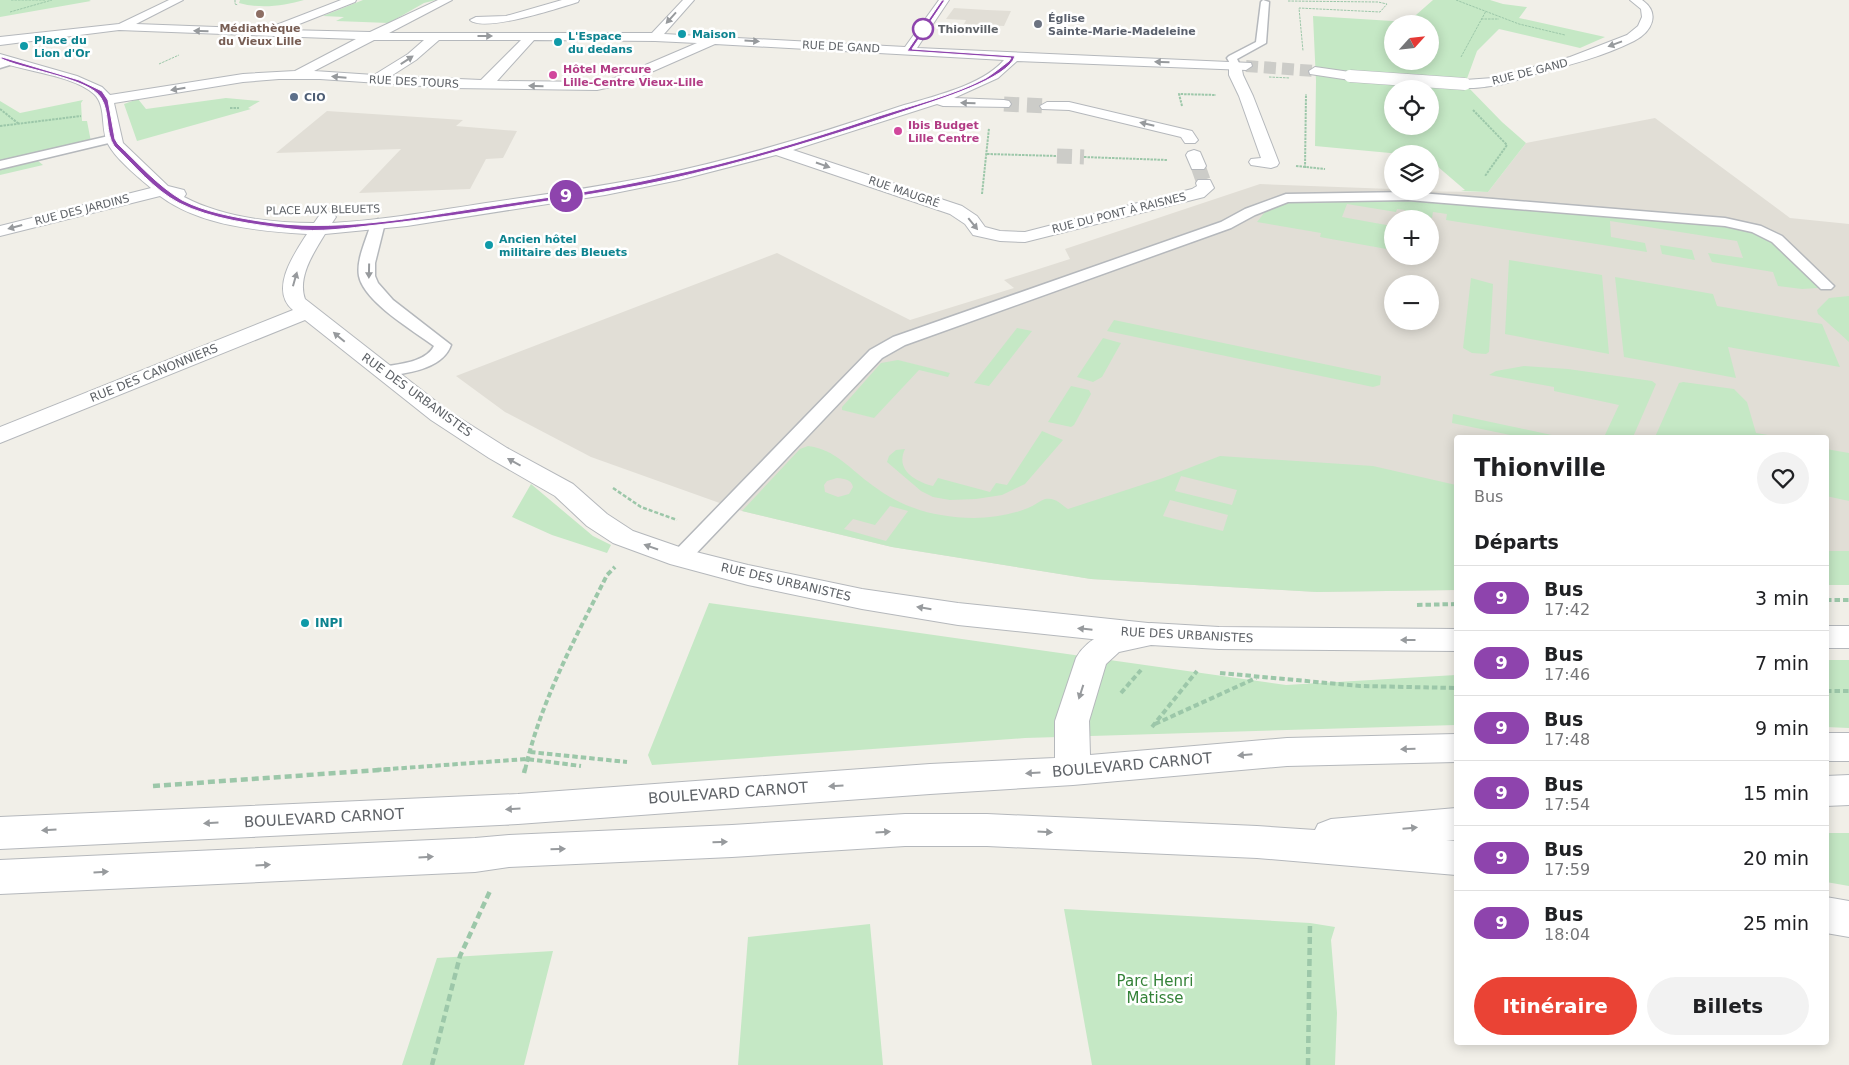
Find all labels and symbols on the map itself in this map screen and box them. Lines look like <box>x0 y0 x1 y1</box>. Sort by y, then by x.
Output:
marker: Médiathèque du Vieux Lille <box>254 8 266 20</box>
one-way arrow <box>666 12 677 25</box>
place label: Église Sainte-Marie-Madeleine <box>1048 12 1196 38</box>
north arrow <box>1384 15 1439 70</box>
marker: Thionville <box>912 18 934 40</box>
marker: Église Sainte-Marie-Madeleine <box>1032 18 1044 30</box>
place label: Médiathèque du Vieux Lille <box>218 22 302 48</box>
place label: Thionville <box>938 23 998 36</box>
one-way arrow <box>192 26 208 34</box>
marker: Maison <box>676 28 688 40</box>
place label: Maison <box>692 28 736 41</box>
place label: L'Espace du dedans <box>568 30 633 56</box>
one-way arrow <box>477 32 493 40</box>
place label: Place du Lion d'Or <box>34 34 91 60</box>
marker: L'Espace du dedans <box>552 36 564 48</box>
one-way arrow <box>744 38 760 46</box>
street label: RUE DE GAND <box>802 38 880 56</box>
marker: Place du Lion d'Or <box>18 40 30 52</box>
one-way arrow <box>1607 40 1622 48</box>
one-way arrow <box>401 56 414 65</box>
street label: RUE DE GAND <box>1491 56 1569 88</box>
one-way arrow <box>1154 58 1170 66</box>
place label: Hôtel Mercure Lille-Centre Vieux-Lille <box>563 63 704 89</box>
marker: Hôtel Mercure Lille-Centre Vieux-Lille <box>547 69 559 81</box>
one-way arrow <box>331 73 347 81</box>
street label: RUE DES TOURS <box>369 73 459 91</box>
one-way arrow <box>528 82 544 90</box>
one-way arrow <box>169 85 185 93</box>
marker: CIO <box>288 91 300 103</box>
place label: CIO <box>304 91 326 104</box>
one-way arrow <box>960 99 976 107</box>
place label: Ibis Budget Lille Centre <box>908 119 979 145</box>
one-way arrow <box>1139 120 1154 128</box>
marker: Ibis Budget Lille Centre <box>892 125 904 137</box>
one-way arrow <box>816 162 831 169</box>
street label: RUE MAUGRÉ <box>867 174 941 210</box>
line badge: 9 <box>550 180 582 212</box>
street label: RUE DU PONT À RAISNES <box>1050 190 1188 236</box>
street label: RUE DES JARDINS <box>33 192 131 228</box>
street label: PLACE AUX BLEUETS <box>266 203 380 217</box>
one-way arrow <box>968 217 978 231</box>
one-way arrow <box>7 224 22 232</box>
place label: Ancien hôtel militaire des Bleuets <box>499 233 628 259</box>
marker: Ancien hôtel militaire des Bleuets <box>483 239 495 251</box>
one-way arrow <box>364 263 372 279</box>
one-way arrow <box>291 271 299 286</box>
one-way arrow <box>333 331 346 342</box>
street label: RUE DES CANONNIERS <box>88 341 220 405</box>
street label: RUE DES URBANISTES <box>359 350 475 440</box>
one-way arrow <box>507 457 520 466</box>
one-way arrow <box>643 543 658 550</box>
street label: RUE DES URBANISTES <box>720 560 852 604</box>
one-way arrow <box>916 604 932 612</box>
place label: INPI <box>315 616 343 630</box>
marker: INPI <box>299 617 311 629</box>
one-way arrow <box>1077 625 1093 633</box>
street label: RUE DES URBANISTES <box>1120 625 1254 645</box>
one-way arrow <box>1399 636 1415 644</box>
one-way arrow <box>1077 684 1084 699</box>
one-way arrow <box>1399 745 1415 753</box>
street label: BOULEVARD CARNOT <box>1051 749 1213 781</box>
one-way arrow <box>1237 752 1253 760</box>
one-way arrow <box>1025 770 1041 778</box>
street label: BOULEVARD CARNOT <box>647 778 809 808</box>
one-way arrow <box>828 782 844 790</box>
street label: BOULEVARD CARNOT <box>243 805 405 831</box>
one-way arrow <box>505 806 521 814</box>
one-way arrow <box>203 819 219 827</box>
one-way arrow <box>1403 824 1419 832</box>
one-way arrow <box>40 827 56 835</box>
one-way arrow <box>875 827 891 835</box>
one-way arrow <box>1037 829 1053 837</box>
one-way arrow <box>713 837 729 845</box>
one-way arrow <box>550 844 566 852</box>
one-way arrow <box>418 853 434 861</box>
one-way arrow <box>256 860 272 868</box>
one-way arrow <box>93 868 109 876</box>
park label: Parc Henri Matisse <box>1117 972 1193 1007</box>

